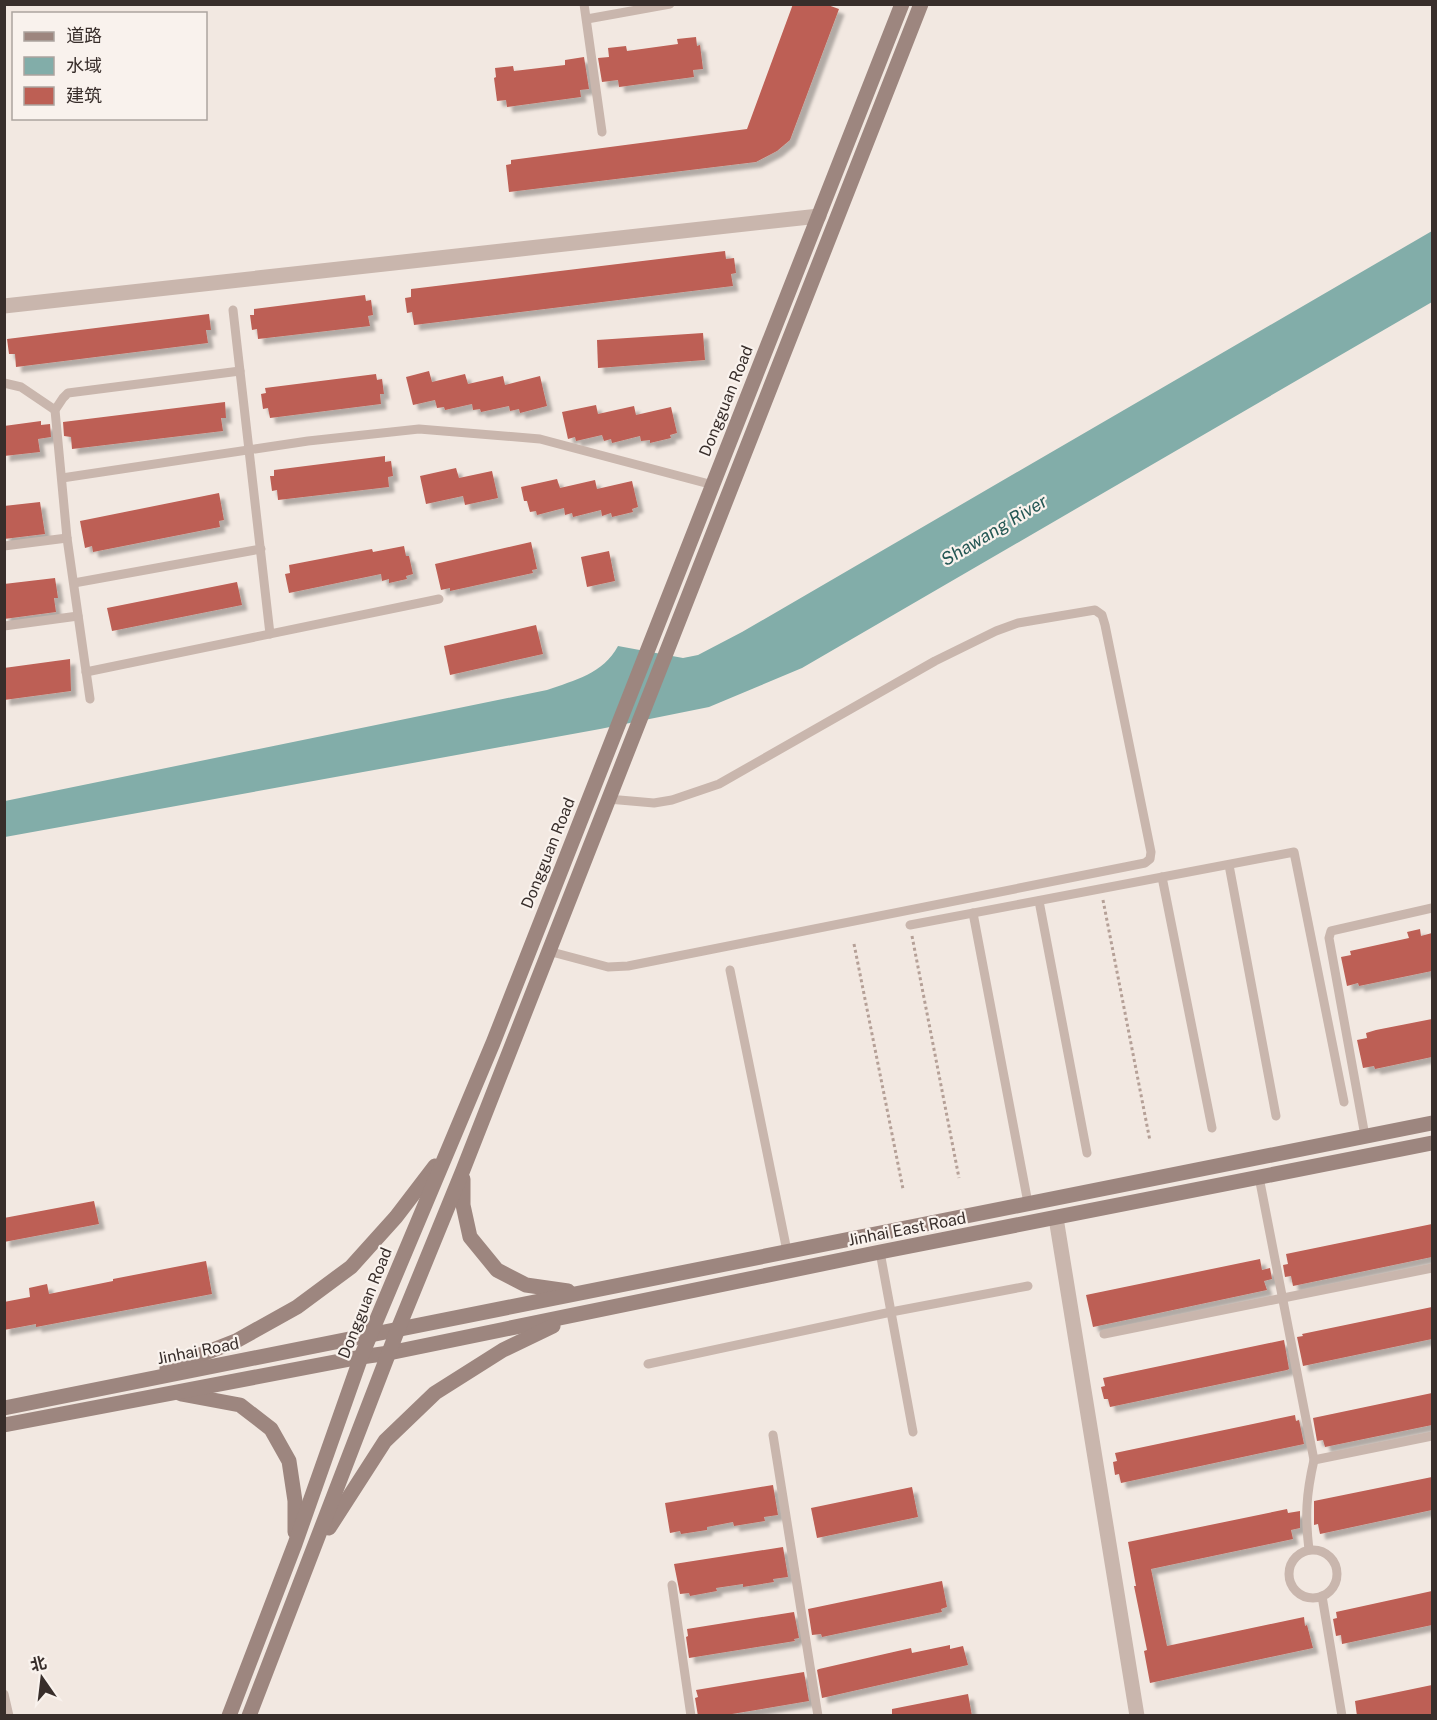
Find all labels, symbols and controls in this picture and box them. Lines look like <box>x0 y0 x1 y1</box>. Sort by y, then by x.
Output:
legend <box>12 12 207 120</box>
text: 道路 <box>66 25 102 46</box>
text: 水域 <box>66 55 102 76</box>
text: 建筑 <box>66 85 102 106</box>
street label: Dongguan Road <box>695 343 757 459</box>
water label: Shawang River <box>937 490 1051 570</box>
street label: Dongguan Road <box>517 795 579 911</box>
street label: Jinhai East Road <box>846 1208 968 1250</box>
street label: Dongguan Road <box>334 1245 396 1361</box>
street label: Jinhai Road <box>155 1334 241 1368</box>
north arrow <box>12 1648 72 1708</box>
text: 北 <box>28 1653 49 1675</box>

